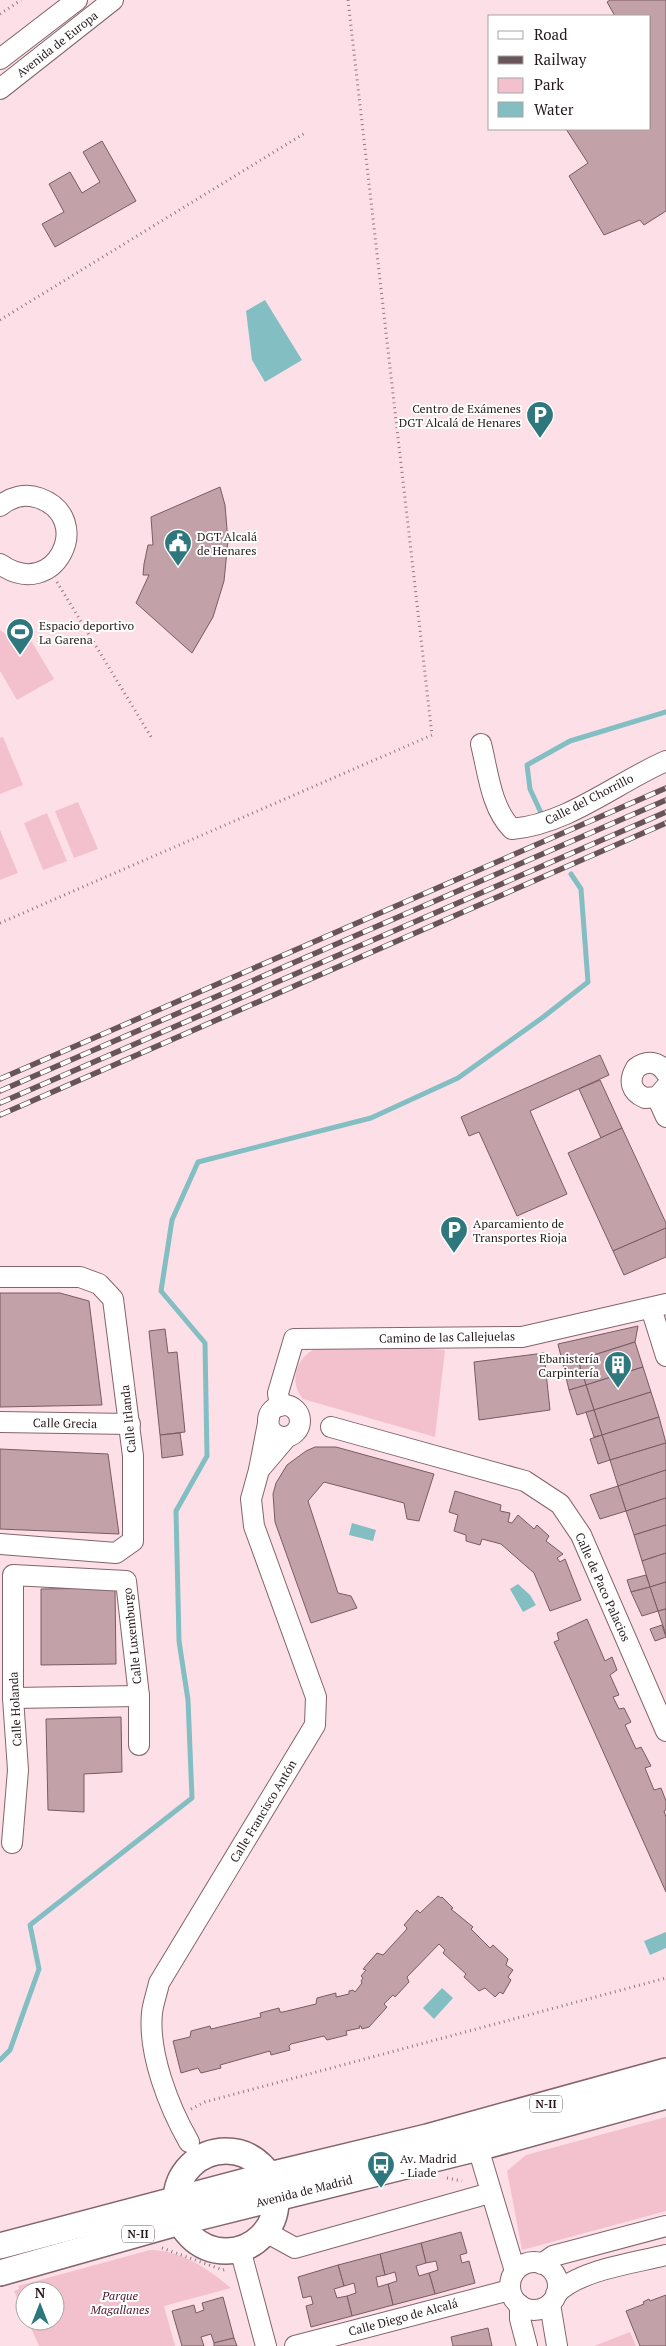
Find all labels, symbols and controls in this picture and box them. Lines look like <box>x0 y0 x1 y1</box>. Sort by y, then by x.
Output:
street label: Avenida de Europa <box>13 8 101 80</box>
legend <box>488 15 651 130</box>
text: Road <box>534 24 567 44</box>
text: Railway <box>534 49 587 69</box>
text: Park <box>534 74 564 94</box>
text: Water <box>534 99 574 119</box>
parking icon: Centro de Exámenes DGT Alcalá de Henares <box>525 400 555 439</box>
place label: Centro de Exámenes DGT Alcalá de Henares <box>399 401 521 430</box>
public building icon: DGT Alcalá de Henares <box>163 528 193 567</box>
place label: DGT Alcalá de Henares <box>197 529 257 558</box>
sports icon: Espacio deportivo La Garena <box>5 617 35 656</box>
place label: Espacio deportivo La Garena <box>39 618 134 647</box>
street label: Calle del Chorrillo <box>542 770 636 828</box>
parking icon: Aparcamiento de Transportes Rioja <box>439 1215 469 1254</box>
place label: Aparcamiento de Transportes Rioja <box>473 1216 567 1245</box>
street label: Camino de las Callejuelas <box>379 1328 515 1346</box>
building icon: Ebanistería Carpintería <box>603 1350 633 1389</box>
place label: Ebanistería Carpintería <box>538 1351 599 1380</box>
street label: Calle Irlanda <box>117 1384 139 1454</box>
street label: Calle Grecia <box>33 1415 97 1431</box>
street label: Calle de Paco Palacios <box>572 1530 634 1644</box>
street label: Calle Luxemburgo <box>119 1587 145 1685</box>
street label: Calle Holanda <box>6 1671 24 1747</box>
street label: Calle Francisco Antón <box>226 1757 300 1865</box>
road number: N-II <box>530 2096 562 2112</box>
bus stop icon: Av. Madrid - Liade <box>366 2150 396 2189</box>
place label: Av. Madrid - Liade <box>400 2151 457 2180</box>
street label: Avenida de Madrid <box>254 2172 354 2210</box>
road number: N-II <box>122 2226 154 2242</box>
north arrow <box>15 2281 65 2331</box>
text: N <box>35 2283 46 2302</box>
park label: Parque Magallanes <box>89 2288 150 2317</box>
street label: Calle Diego de Alcalá <box>347 2295 459 2339</box>

